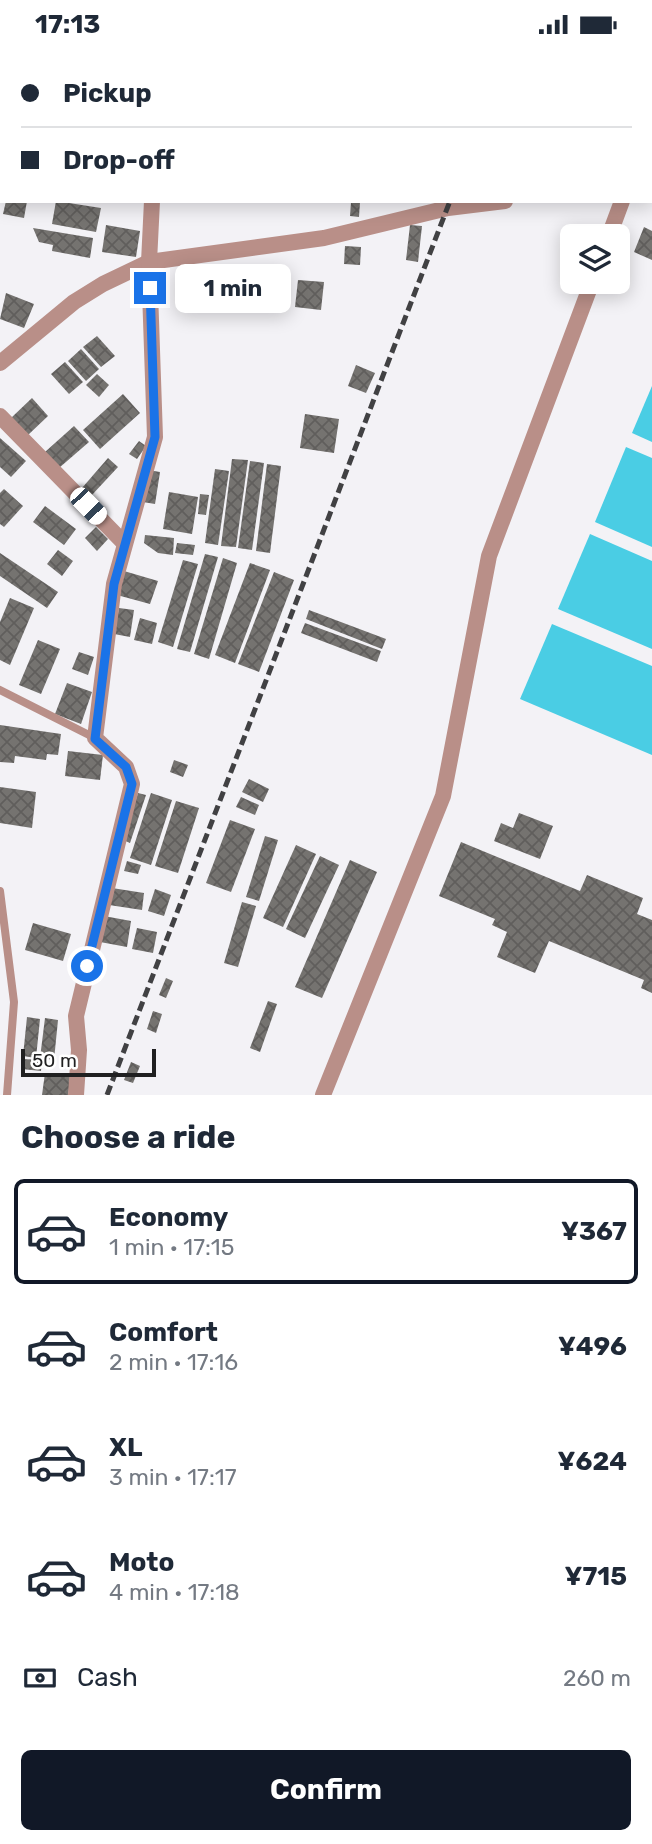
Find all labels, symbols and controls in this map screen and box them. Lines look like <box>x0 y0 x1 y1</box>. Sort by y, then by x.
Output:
text: 17:13 <box>35 9 100 40</box>
text: Pickup <box>63 78 152 109</box>
text: Drop-off <box>63 145 175 176</box>
map controls <box>560 224 630 294</box>
button: layers <box>560 224 630 294</box>
callout: 1 min <box>174 264 290 313</box>
route end <box>134 272 166 304</box>
text: 1 min <box>204 274 262 302</box>
car <box>66 484 111 528</box>
route start <box>71 950 103 982</box>
scale bar <box>21 1046 156 1078</box>
text: 50 m <box>32 1049 77 1072</box>
text: Choose a ride <box>21 1118 235 1156</box>
icon: car <box>25 1200 88 1263</box>
text: Economy <box>109 1202 228 1233</box>
text: ¥367 <box>561 1216 627 1247</box>
text: 1 min · 17:15 <box>109 1233 234 1261</box>
icon: car <box>25 1315 88 1378</box>
text: Comfort <box>109 1317 218 1348</box>
text: ¥496 <box>558 1331 627 1362</box>
text: 2 min · 17:16 <box>109 1348 238 1376</box>
icon: car <box>25 1430 88 1493</box>
text: XL <box>109 1432 142 1463</box>
text: ¥624 <box>558 1446 627 1477</box>
text: 3 min · 17:17 <box>109 1463 236 1491</box>
icon: car <box>25 1545 88 1608</box>
text: Moto <box>109 1547 174 1578</box>
text: ¥715 <box>564 1561 627 1592</box>
text: 4 min · 17:18 <box>109 1578 240 1606</box>
icon: cash <box>21 1659 59 1697</box>
text: Cash <box>77 1662 138 1693</box>
text: 260 m <box>563 1664 631 1692</box>
button: Confirm <box>21 1750 631 1830</box>

